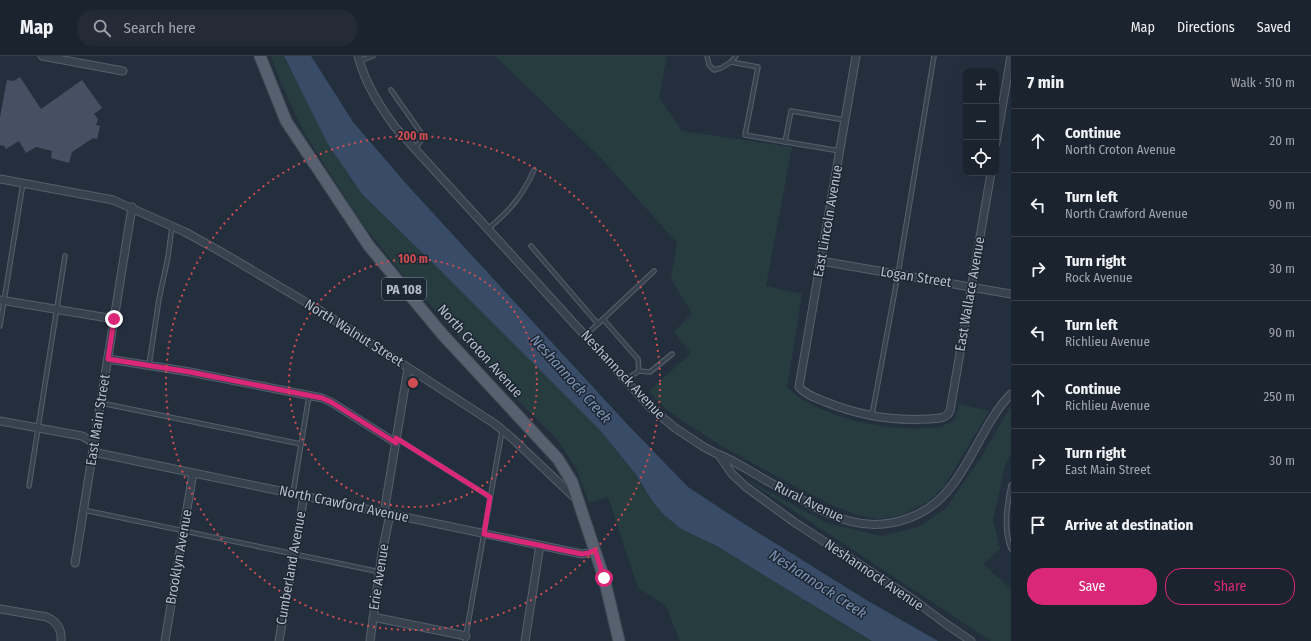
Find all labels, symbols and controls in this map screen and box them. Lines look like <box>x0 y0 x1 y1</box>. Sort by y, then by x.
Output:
search box <box>77 10 357 46</box>
text: Map <box>20 16 53 39</box>
icon: search <box>91 17 113 39</box>
text: Search here <box>123 19 196 37</box>
text: Map <box>1131 19 1155 36</box>
text: Directions <box>1177 19 1235 36</box>
text: Saved <box>1257 19 1291 36</box>
map controls <box>963 68 999 176</box>
button: + <box>963 68 999 104</box>
text: 7 min <box>1027 72 1064 93</box>
text: Walk · 510 m <box>1231 75 1295 90</box>
button: − <box>963 104 999 140</box>
text: Continue <box>1065 124 1121 142</box>
text: 200 m <box>397 129 428 143</box>
icon: ahead <box>1027 130 1049 152</box>
text: 20 m <box>1269 133 1295 148</box>
button: locate <box>963 140 999 176</box>
text: North Croton Avenue <box>1065 142 1176 157</box>
street label: East Lincoln Avenue <box>810 163 846 278</box>
text: Turn left <box>1065 188 1118 206</box>
icon: left <box>1027 194 1049 216</box>
text: 90 m <box>1269 197 1295 212</box>
text: North Crawford Avenue <box>1065 206 1188 221</box>
street label: East Wallace Avenue <box>952 235 988 353</box>
text: 100 m <box>398 252 428 266</box>
text: Turn right <box>1065 252 1126 270</box>
icon: right <box>1027 258 1049 280</box>
text: 30 m <box>1269 261 1295 276</box>
street label: Logan Street <box>879 263 953 291</box>
text: Rock Avenue <box>1065 270 1132 285</box>
road number: PA 108 <box>382 278 426 300</box>
street label: North Walnut Street <box>301 296 407 370</box>
street label: North Croton Avenue <box>434 301 526 401</box>
route end <box>105 310 123 328</box>
text: Turn left <box>1065 316 1118 334</box>
icon: left <box>1027 322 1049 344</box>
text: 90 m <box>1269 325 1295 340</box>
street label: Neshannock Avenue <box>577 327 669 423</box>
water label: Neshannock Creek <box>527 331 616 427</box>
text: Richlieu Avenue <box>1065 334 1150 349</box>
street label: East Main Street <box>82 373 114 467</box>
centre of rings <box>406 376 420 390</box>
text: Continue <box>1065 380 1121 398</box>
icon: ahead <box>1027 386 1049 408</box>
text: 250 m <box>1263 389 1295 404</box>
text: Richlieu Avenue <box>1065 398 1150 413</box>
text: Turn right <box>1065 444 1126 462</box>
icon: right <box>1027 450 1049 472</box>
text: 30 m <box>1269 453 1295 468</box>
text: East Main Street <box>1065 462 1151 477</box>
street label: Rural Avenue <box>771 478 847 526</box>
street label: North Crawford Avenue <box>278 482 410 526</box>
street label: Brooklyn Avenue <box>162 508 196 606</box>
street label: Cumberland Avenue <box>273 510 309 626</box>
icon: arrive <box>1027 514 1049 536</box>
text: Arrive at destination <box>1065 516 1193 534</box>
street label: Neshannock Avenue <box>821 536 927 614</box>
street label: Erie Avenue <box>365 542 393 611</box>
water label: Neshannock Creek <box>766 546 871 623</box>
button: Save <box>1027 568 1157 605</box>
button: Share <box>1165 568 1295 605</box>
route start <box>595 569 613 587</box>

